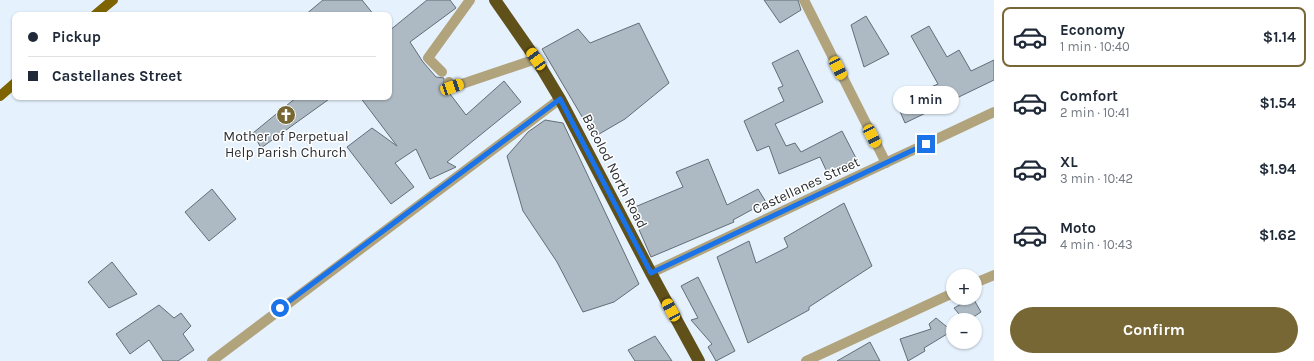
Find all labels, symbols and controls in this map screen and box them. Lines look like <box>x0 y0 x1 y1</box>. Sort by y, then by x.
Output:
icon: car <box>1012 19 1048 55</box>
text: Economy <box>1060 21 1125 39</box>
text: Pickup <box>52 28 101 46</box>
text: $1.14 <box>1263 28 1296 46</box>
text: 1 min · 10:40 <box>1060 39 1130 54</box>
car <box>524 46 548 72</box>
car <box>827 55 849 81</box>
text: Castellanes Street <box>52 67 182 85</box>
car <box>439 77 465 97</box>
icon: car <box>1012 85 1048 121</box>
callout: 1 min <box>893 86 959 114</box>
text: Comfort <box>1060 87 1118 105</box>
text: 1 min <box>910 92 942 107</box>
text: $1.54 <box>1259 94 1296 112</box>
church icon: Mother of Perpetual Help Parish Church <box>275 104 297 126</box>
text: 2 min · 10:41 <box>1060 105 1130 120</box>
street label: Bacolod North Road <box>578 111 651 231</box>
car <box>861 123 883 149</box>
place label: Mother of Perpetual Help Parish Church <box>223 128 349 161</box>
route end <box>917 135 935 153</box>
icon: car <box>1012 151 1048 187</box>
street label: Castellanes Street <box>750 153 863 218</box>
text: XL <box>1060 153 1078 171</box>
text: $1.94 <box>1259 160 1296 178</box>
text: 3 min · 10:42 <box>1060 171 1133 186</box>
icon: car <box>1012 217 1048 253</box>
text: Moto <box>1060 219 1096 237</box>
text: $1.62 <box>1259 226 1296 244</box>
text: 4 min · 10:43 <box>1060 237 1133 252</box>
map controls <box>946 269 982 349</box>
button: + <box>946 269 982 305</box>
car <box>660 297 682 323</box>
route start <box>271 299 289 317</box>
button: Confirm <box>1010 307 1298 353</box>
button: − <box>946 313 982 349</box>

